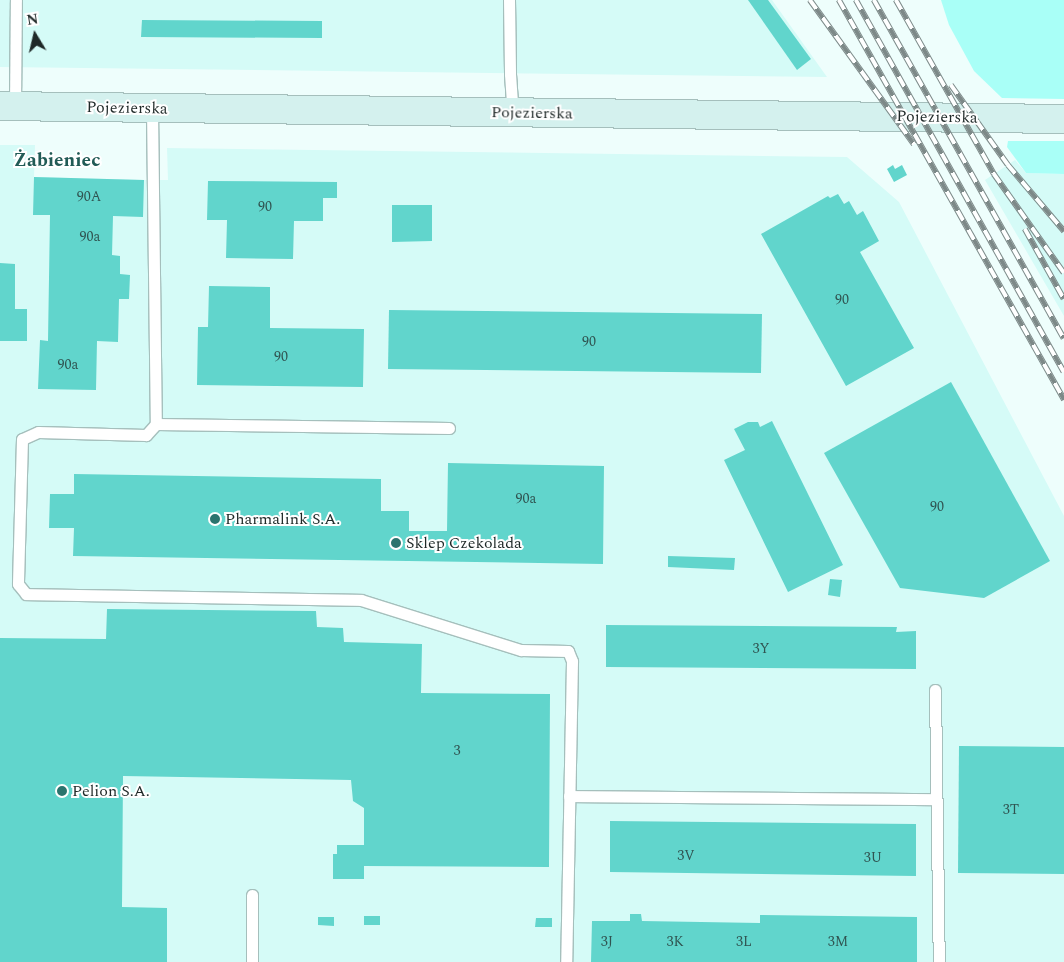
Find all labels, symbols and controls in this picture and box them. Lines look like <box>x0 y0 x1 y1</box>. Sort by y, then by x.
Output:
text: N <box>25 8 40 31</box>
north arrow <box>10 10 60 60</box>
street label: Pojezierska <box>86 98 168 118</box>
street label: Pojezierska <box>491 103 573 123</box>
street label: Pojezierska <box>896 107 978 127</box>
district label: Żabieniec <box>14 150 100 172</box>
house number: 90A <box>77 189 101 205</box>
house number: 90 <box>258 199 272 215</box>
house number: 90a <box>80 229 100 245</box>
house number: 90 <box>835 292 849 308</box>
house number: 90 <box>582 334 596 350</box>
house number: 90 <box>274 349 288 365</box>
house number: 90a <box>58 357 78 373</box>
house number: 90a <box>516 491 536 507</box>
house number: 90 <box>930 499 944 515</box>
place label: Pharmalink S.A. <box>225 509 340 529</box>
marker: Pharmalink S.A. <box>209 513 221 525</box>
place label: Sklep Czekolada <box>406 533 522 553</box>
marker: Sklep Czekolada <box>390 537 402 549</box>
house number: 3Y <box>752 641 770 657</box>
house number: 3 <box>454 743 460 759</box>
place label: Pelion S.A. <box>72 781 150 801</box>
marker: Pelion S.A. <box>56 785 68 797</box>
house number: 3T <box>1003 802 1019 818</box>
house number: 3V <box>677 848 695 864</box>
house number: 3U <box>864 850 882 866</box>
house number: 3J <box>601 934 613 950</box>
house number: 3K <box>666 934 684 950</box>
house number: 3L <box>736 934 752 950</box>
house number: 3M <box>828 934 848 950</box>

